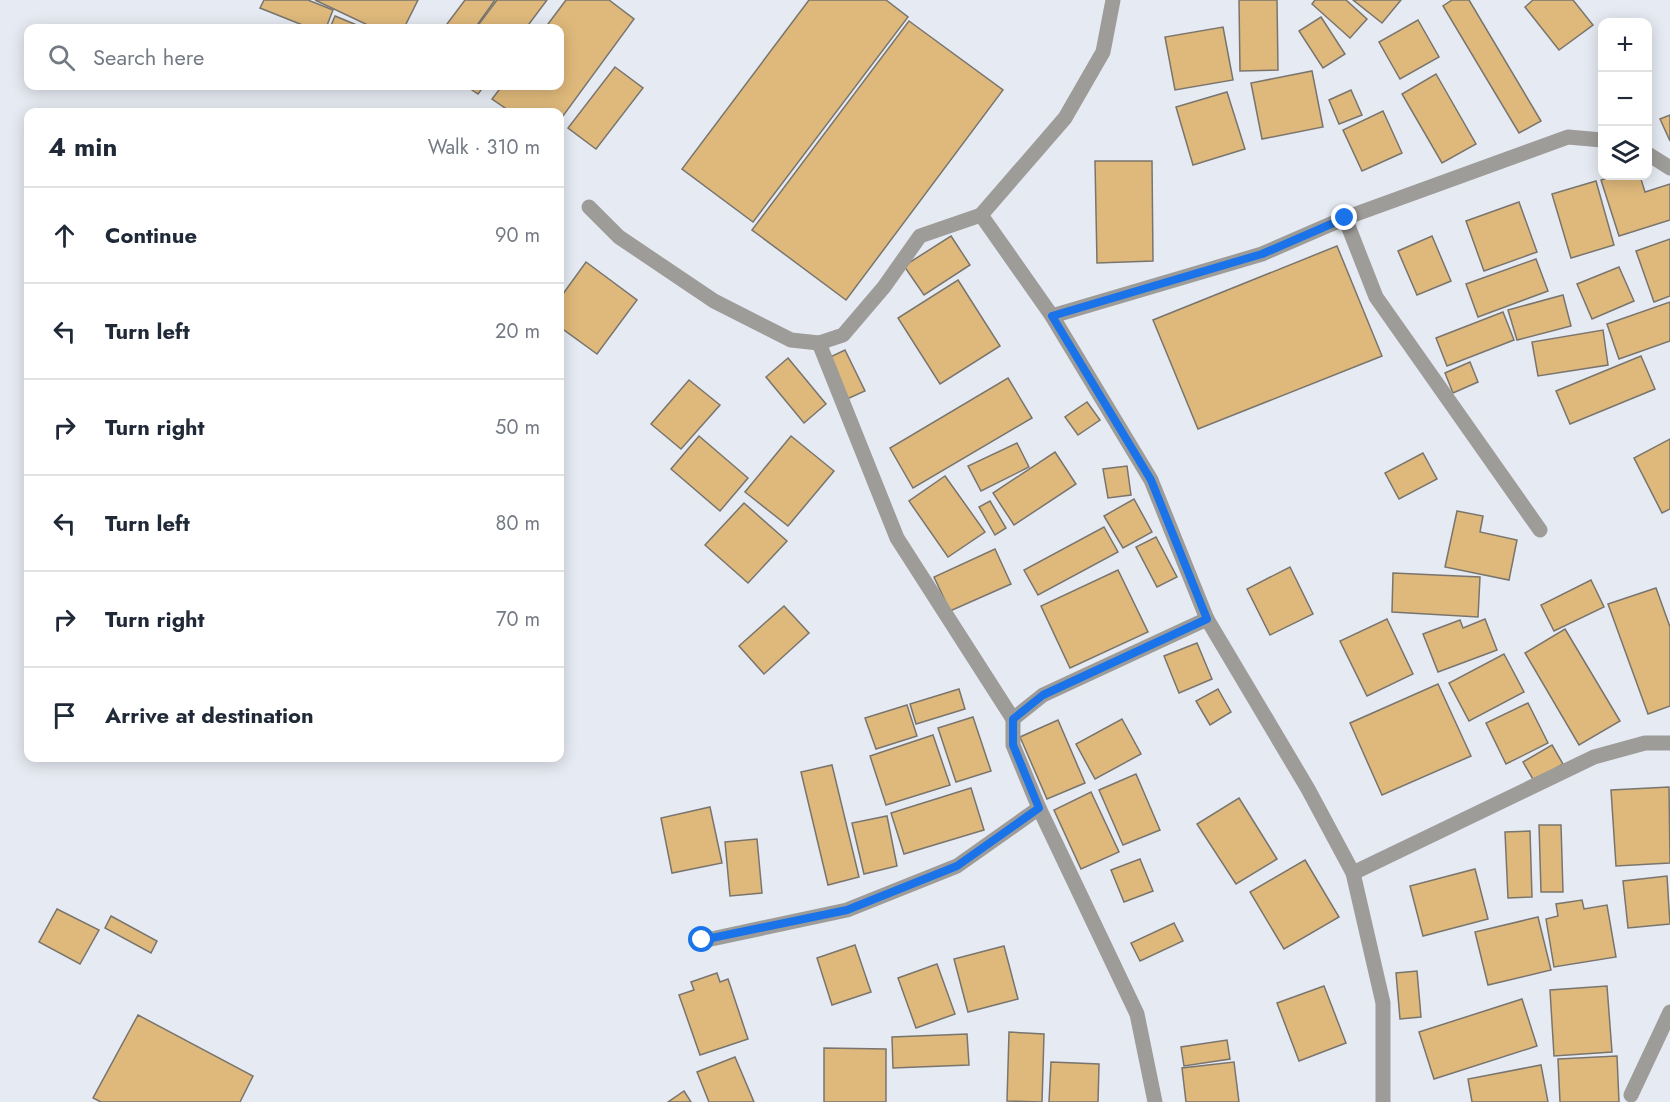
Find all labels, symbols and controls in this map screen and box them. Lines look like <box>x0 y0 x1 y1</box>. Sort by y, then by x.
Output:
map controls <box>1598 18 1652 180</box>
button: + <box>1598 18 1652 72</box>
search box <box>24 24 564 90</box>
icon: search <box>45 41 78 74</box>
text: Search here <box>93 41 204 73</box>
button: − <box>1598 72 1652 126</box>
button: layers <box>1598 126 1652 180</box>
text: 4 min <box>48 128 117 166</box>
text: Walk · 310 m <box>428 133 540 162</box>
route end <box>1331 204 1357 230</box>
icon: ahead <box>48 219 81 252</box>
text: Continue <box>105 219 197 251</box>
text: 90 m <box>495 221 540 250</box>
icon: left <box>48 315 81 348</box>
text: Turn left <box>105 315 190 347</box>
text: 20 m <box>495 317 540 346</box>
icon: right <box>48 411 81 444</box>
text: Turn right <box>105 411 205 443</box>
text: 50 m <box>495 413 540 442</box>
icon: left <box>48 507 81 540</box>
text: Turn left <box>105 507 190 539</box>
text: 80 m <box>495 509 540 538</box>
icon: right <box>48 603 81 636</box>
text: Turn right <box>105 603 205 635</box>
text: 70 m <box>496 605 540 634</box>
icon: arrive <box>48 699 81 732</box>
text: Arrive at destination <box>105 699 314 731</box>
route start <box>688 926 714 952</box>

